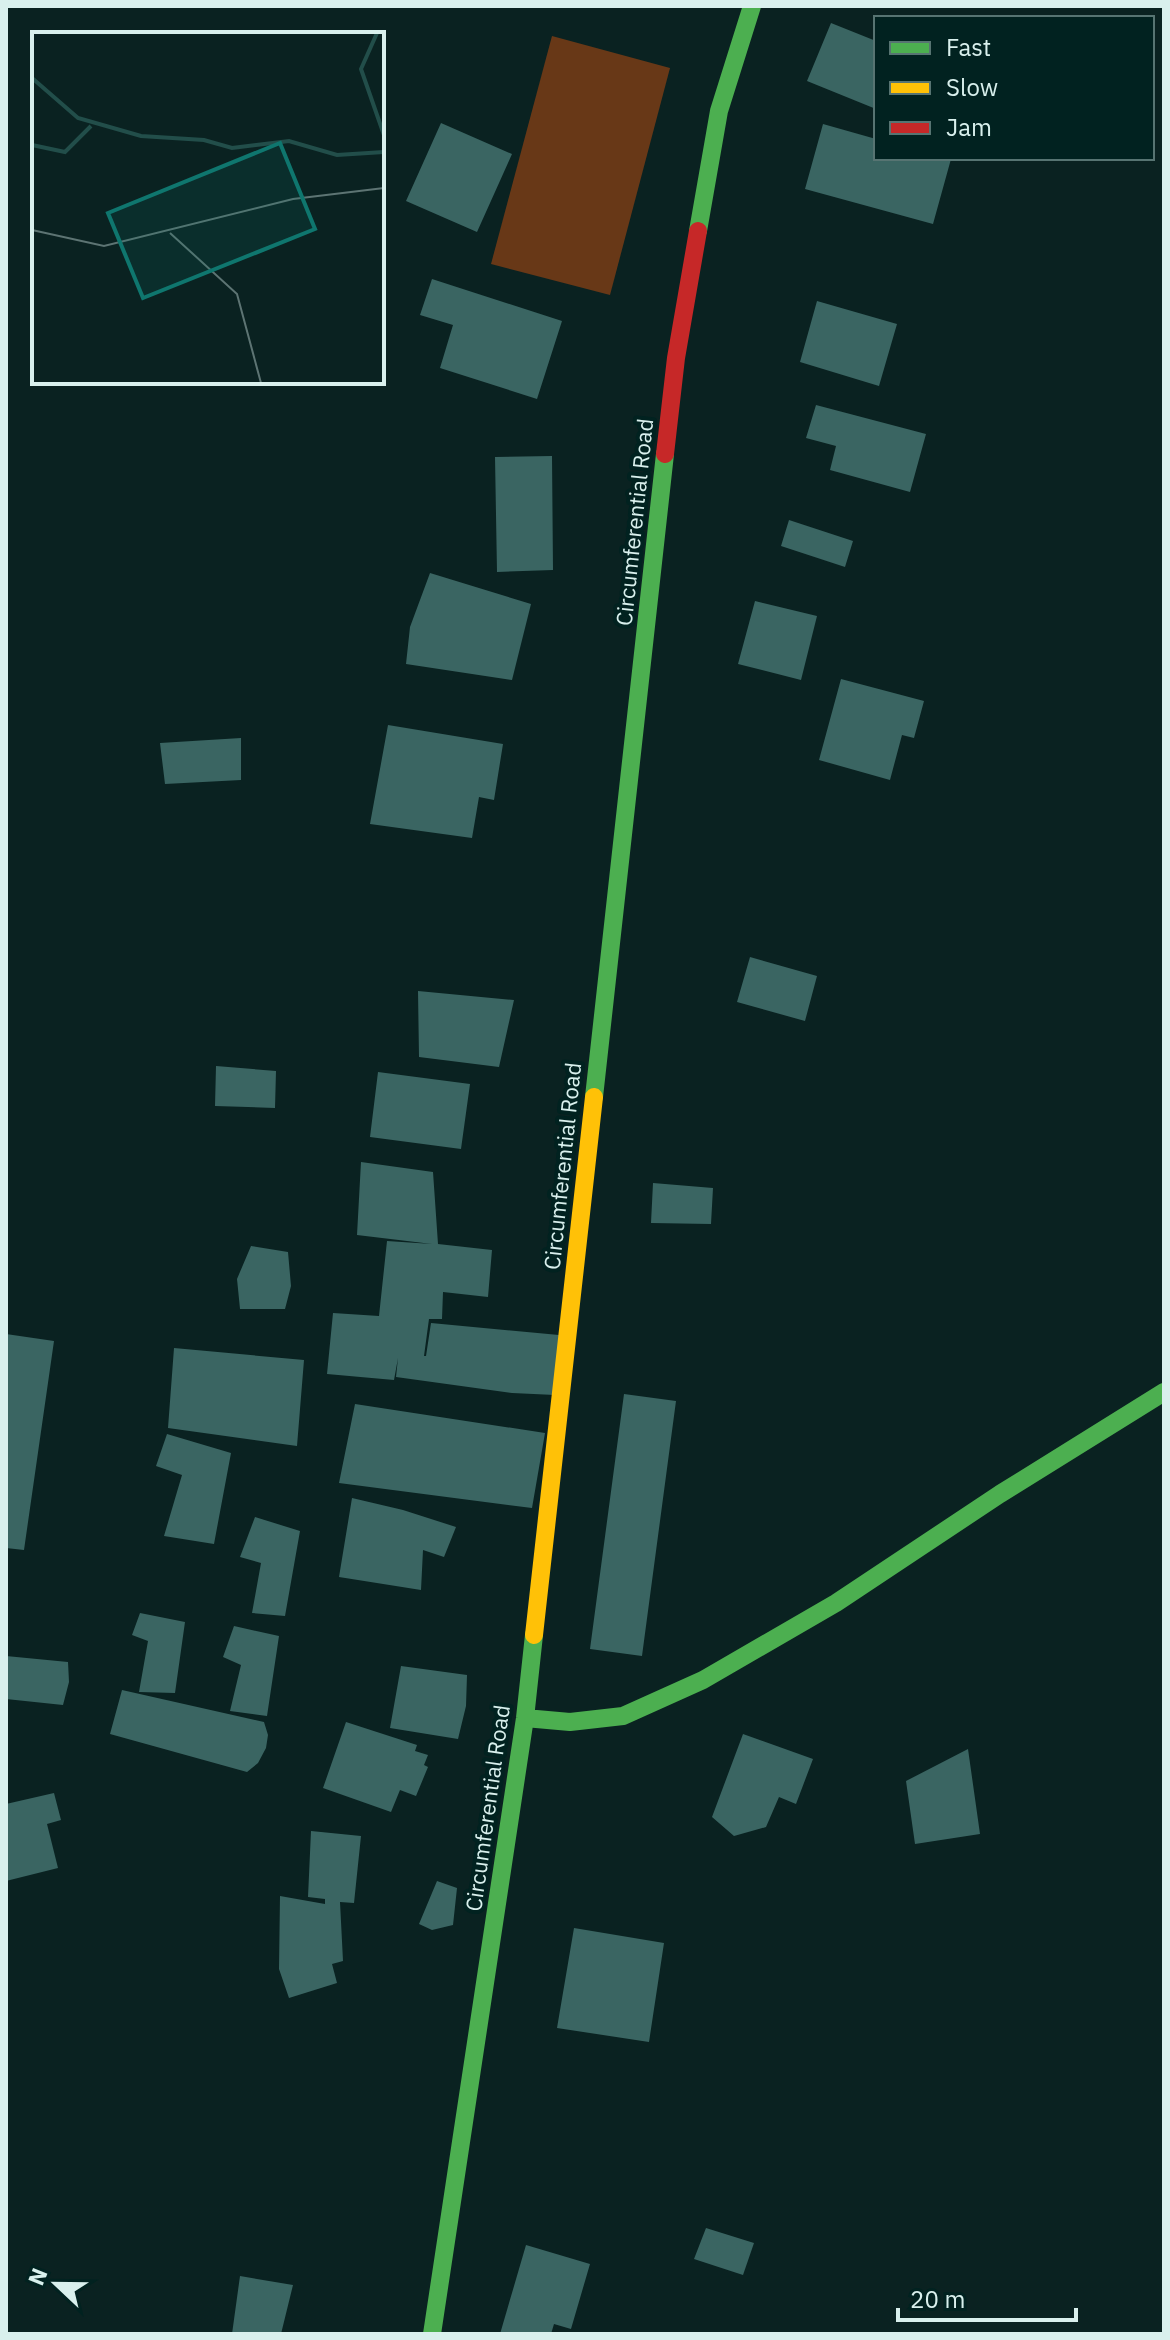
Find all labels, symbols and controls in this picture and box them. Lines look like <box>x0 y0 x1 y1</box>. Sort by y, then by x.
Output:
legend <box>874 16 1154 160</box>
text: Fast <box>946 31 991 63</box>
inset map <box>32 32 384 384</box>
text: Slow <box>946 71 998 103</box>
text: Jam <box>946 111 992 143</box>
street label: Circumferential Road <box>609 417 659 627</box>
street label: Circumferential Road <box>537 1061 587 1271</box>
street label: Circumferential Road <box>458 1703 516 1913</box>
north arrow <box>16 2244 96 2324</box>
text: N <box>21 2264 53 2289</box>
scale bar <box>898 2272 1076 2322</box>
text: 20 m <box>910 2283 965 2315</box>

